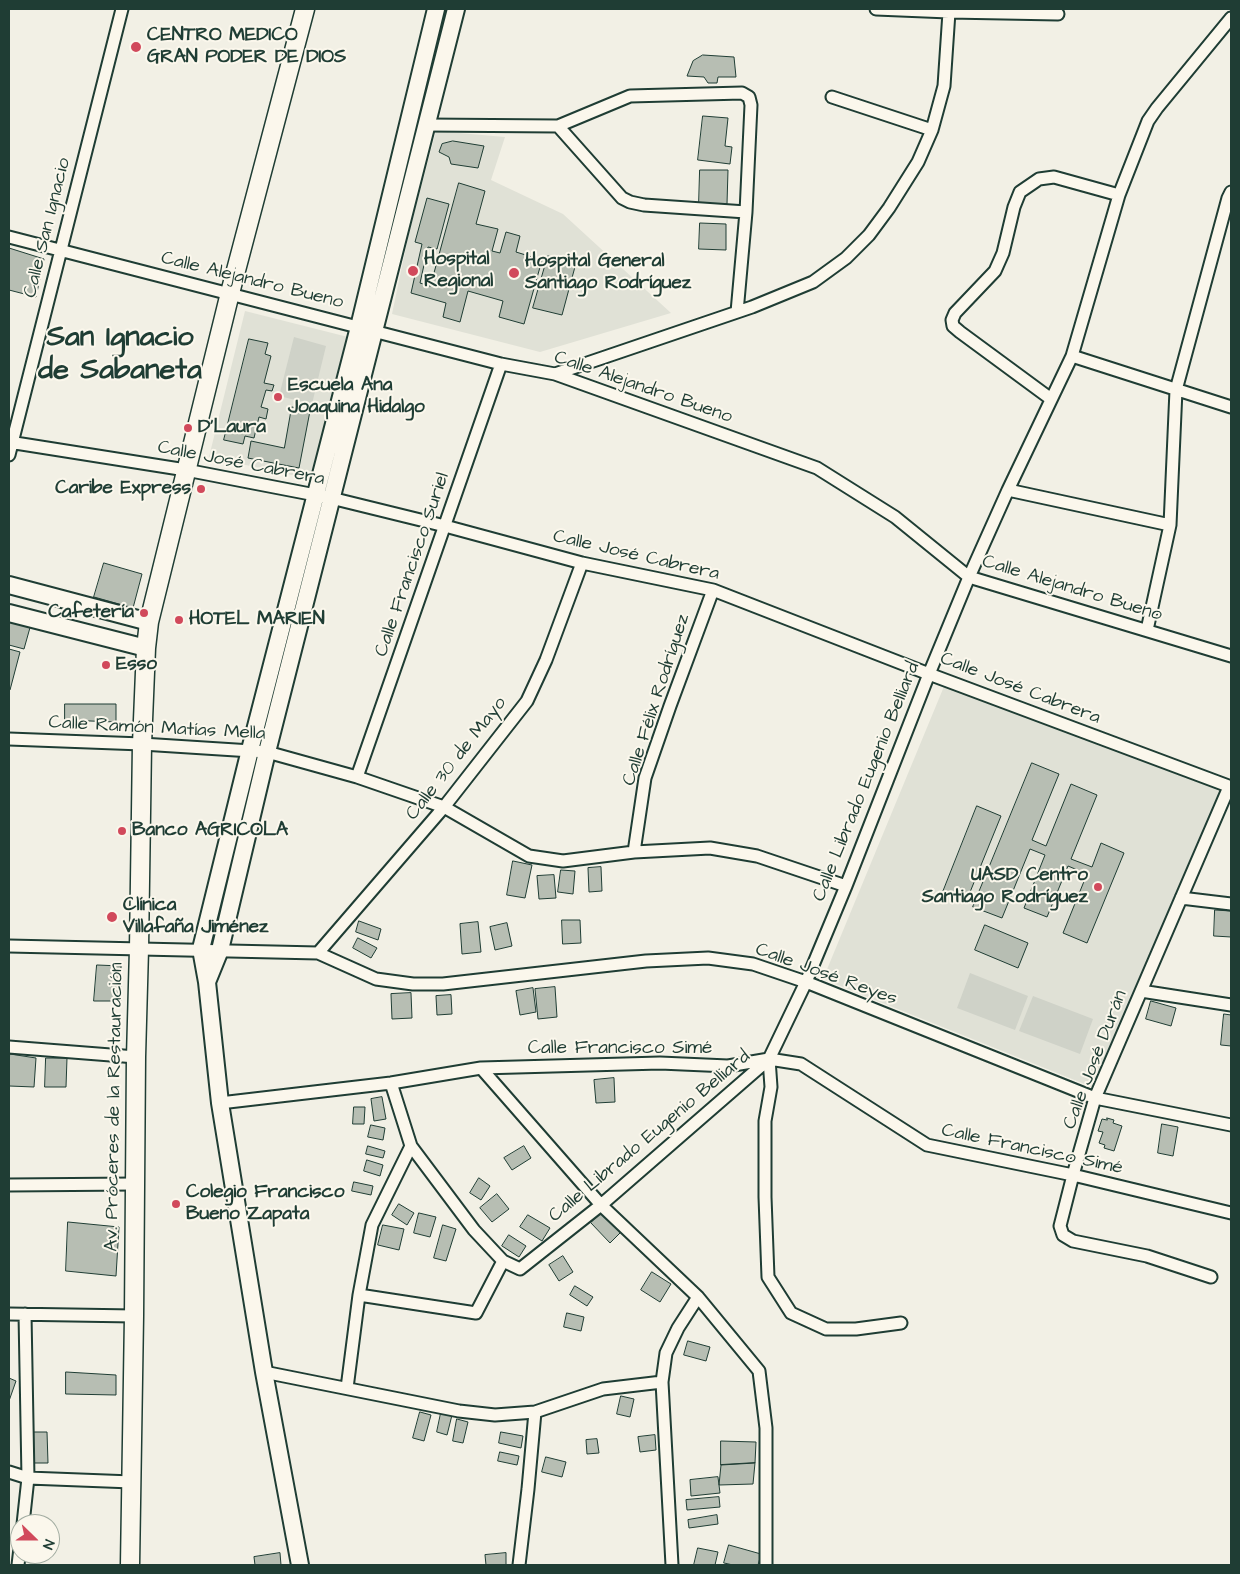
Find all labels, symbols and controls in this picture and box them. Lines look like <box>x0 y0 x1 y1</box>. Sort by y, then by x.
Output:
place label: CENTRO MEDICO GRAN PODER DE DIOS <box>147 25 346 69</box>
marker: CENTRO MEDICO GRAN PODER DE DIOS <box>129 40 143 54</box>
street label: Calle San Ignacio <box>20 156 76 300</box>
street label: Calle Alejandro Bueno <box>158 247 346 315</box>
place label: Hospital Regional <box>424 249 493 293</box>
place label: Hospital General Santiago Rodríguez <box>525 251 691 295</box>
marker: Hospital Regional <box>406 264 420 278</box>
marker: Hospital General Santiago Rodríguez <box>507 266 521 280</box>
district label: San Ignacio de Sabaneta <box>38 322 202 390</box>
street label: Calle Alejandro Bueno <box>551 347 735 429</box>
place label: Escuela Ana Joaquina Hidalgo <box>288 375 425 419</box>
marker: Escuela Ana Joaquina Hidalgo <box>272 391 284 403</box>
place label: D'Laura <box>198 417 266 439</box>
marker: D'Laura <box>182 422 194 434</box>
street label: Calle José Cabrera <box>155 437 327 491</box>
street label: Calle Francisco Suriel <box>371 470 455 660</box>
place label: Caribe Express <box>55 478 191 500</box>
marker: Caribe Express <box>195 483 207 495</box>
street label: Calle José Cabrera <box>551 526 721 586</box>
street label: Calle Alejandro Bueno <box>979 551 1165 627</box>
place label: Cafetería <box>48 602 134 624</box>
marker: Cafetería <box>138 607 150 619</box>
place label: HOTEL MARIEN <box>189 609 325 631</box>
street label: Calle Félix Rodríguez <box>618 611 696 789</box>
marker: HOTEL MARIEN <box>173 614 185 626</box>
street label: Calle José Cabrera <box>937 648 1103 730</box>
place label: Esso <box>116 654 157 676</box>
marker: Esso <box>100 659 112 671</box>
street label: Calle Librado Eugenio Belliard <box>808 659 926 905</box>
street label: Calle 30 de Mayo <box>402 693 512 825</box>
street label: Calle Ramón Matías Mella <box>48 712 266 746</box>
place label: Banco AGRICOLA <box>132 820 288 842</box>
marker: Banco AGRICOLA <box>116 825 128 837</box>
place label: UASD Centro Santiago Rodríguez <box>922 865 1088 909</box>
marker: UASD Centro Santiago Rodríguez <box>1092 881 1104 893</box>
place label: Clínica Villafaña Jiménez <box>123 895 268 939</box>
marker: Clínica Villafaña Jiménez <box>105 910 119 924</box>
street label: Calle José Reyes <box>752 939 900 1011</box>
street label: Av. Próceres de la Restauración <box>101 962 129 1252</box>
street label: Calle José Durán <box>1059 987 1133 1133</box>
street label: Calle Francisco Simé <box>528 1038 712 1060</box>
street label: Calle Librado Eugenio Belliard <box>545 1046 755 1228</box>
street label: Calle Francisco Simé <box>939 1120 1125 1180</box>
place label: Colegio Francisco Bueno Zapata <box>186 1182 344 1226</box>
marker: Colegio Francisco Bueno Zapata <box>170 1198 182 1210</box>
north arrow <box>10 1514 60 1564</box>
text: N <box>37 1536 59 1552</box>

